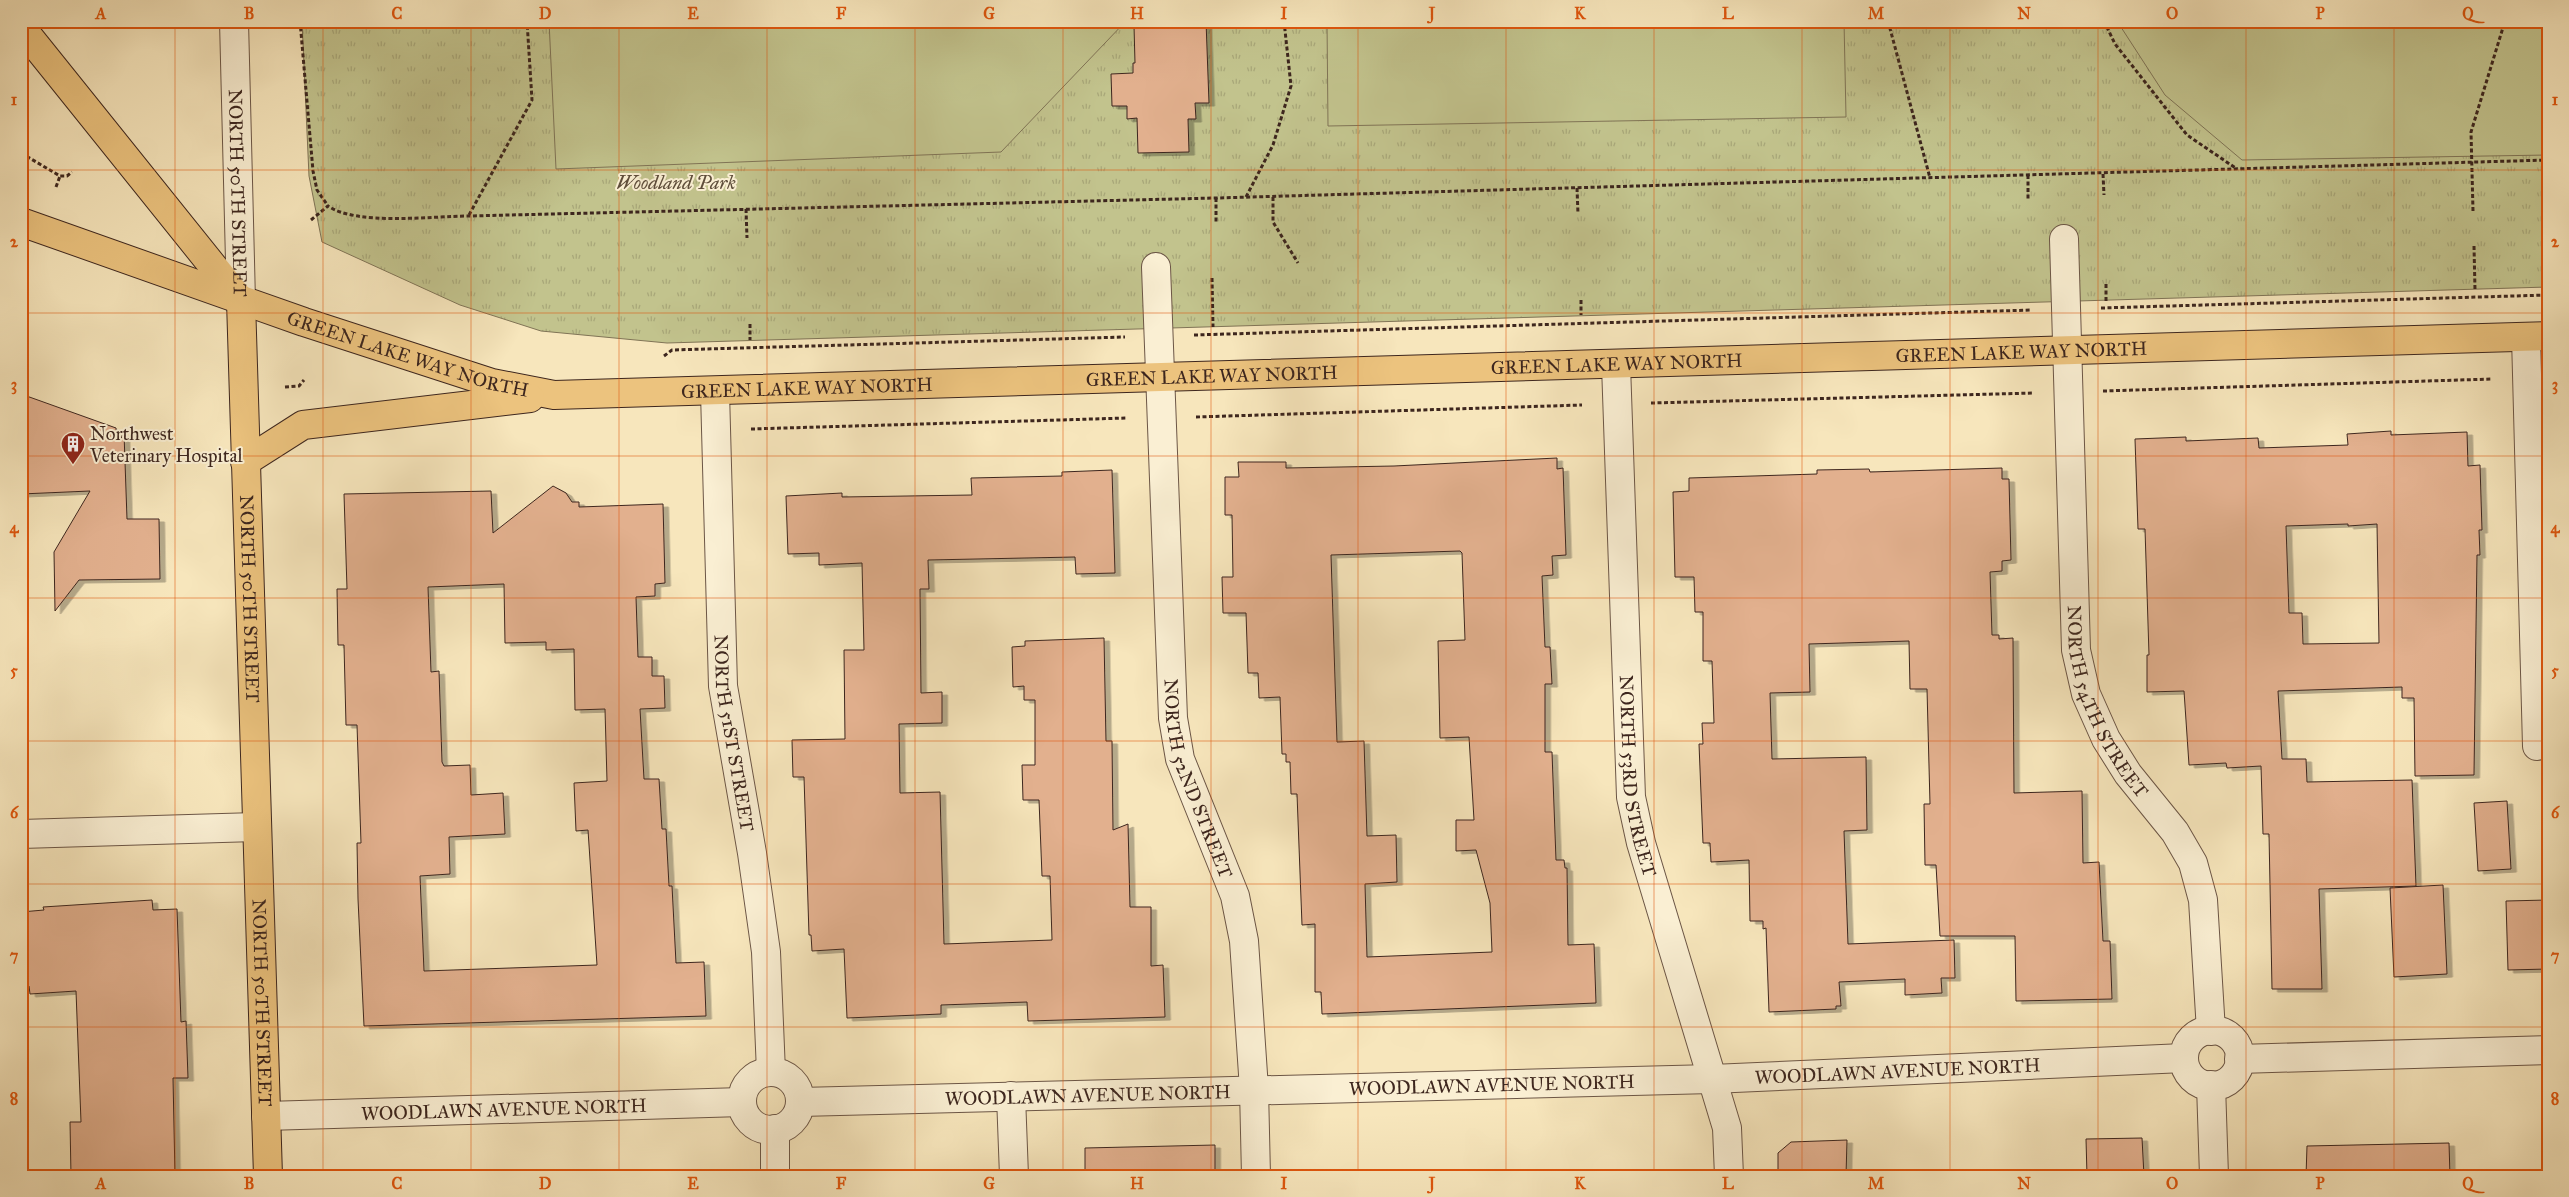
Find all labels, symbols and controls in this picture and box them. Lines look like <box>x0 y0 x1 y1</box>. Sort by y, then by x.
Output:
text: A <box>95 4 107 23</box>
text: B <box>244 4 254 23</box>
text: C <box>392 4 403 23</box>
text: D <box>539 4 552 23</box>
text: E <box>687 4 699 23</box>
text: F <box>836 4 847 23</box>
text: G <box>983 4 995 23</box>
text: H <box>1130 4 1144 23</box>
text: I <box>1281 4 1288 23</box>
text: J <box>1427 4 1436 24</box>
text: K <box>1574 4 1586 23</box>
text: L <box>1722 4 1734 23</box>
text: M <box>1868 4 1885 23</box>
text: N <box>2017 4 2031 23</box>
text: O <box>2166 4 2178 23</box>
text: P <box>2315 4 2325 23</box>
text: Q <box>2462 4 2485 24</box>
street label: NORTH 50TH STREET <box>224 89 252 297</box>
text: 1 <box>11 90 18 109</box>
text: 1 <box>2552 90 2559 109</box>
park label: Woodland Park <box>616 171 736 194</box>
text: 2 <box>10 232 19 251</box>
text: 2 <box>2551 232 2560 251</box>
street label: GREEN LAKE WAY NORTH <box>284 305 531 401</box>
street label: GREEN LAKE WAY NORTH <box>1895 336 2148 367</box>
street label: GREEN LAKE WAY NORTH <box>1490 348 1743 379</box>
street label: GREEN LAKE WAY NORTH <box>1086 360 1338 391</box>
street label: GREEN LAKE WAY NORTH <box>681 372 933 403</box>
text: 3 <box>11 375 17 395</box>
text: 3 <box>2552 375 2558 395</box>
place label: Northwest Veterinary Hospital <box>89 422 243 467</box>
building icon: Northwest Veterinary Hospital <box>60 431 86 465</box>
street label: NORTH 50TH STREET <box>235 495 265 703</box>
text: 4 <box>10 518 20 538</box>
text: 4 <box>2551 518 2561 538</box>
street label: NORTH 54TH STREET <box>2063 605 2154 802</box>
street label: NORTH 51ST STREET <box>710 634 760 833</box>
text: 5 <box>10 661 18 680</box>
text: 5 <box>2551 661 2559 680</box>
street label: NORTH 53RD STREET <box>1615 675 1662 879</box>
street label: NORTH 52ND STREET <box>1160 678 1238 881</box>
text: 6 <box>10 803 19 822</box>
text: 6 <box>2551 803 2560 822</box>
street label: NORTH 50TH STREET <box>248 898 277 1107</box>
text: 7 <box>10 946 19 965</box>
text: 7 <box>2551 946 2560 965</box>
street label: WOODLAWN AVENUE NORTH <box>1754 1053 2041 1089</box>
street label: WOODLAWN AVENUE NORTH <box>1349 1069 1635 1100</box>
street label: WOODLAWN AVENUE NORTH <box>945 1080 1231 1110</box>
text: 8 <box>10 1089 18 1108</box>
text: 8 <box>2551 1089 2559 1108</box>
street label: WOODLAWN AVENUE NORTH <box>361 1093 647 1125</box>
text: A <box>95 1174 107 1193</box>
text: B <box>244 1174 254 1193</box>
text: C <box>392 1174 403 1193</box>
text: D <box>539 1174 552 1193</box>
text: E <box>687 1174 699 1193</box>
text: F <box>836 1174 847 1193</box>
text: G <box>983 1174 995 1193</box>
text: H <box>1130 1174 1144 1193</box>
text: I <box>1281 1174 1288 1193</box>
text: J <box>1427 1174 1436 1194</box>
text: K <box>1574 1174 1586 1193</box>
text: L <box>1722 1174 1734 1193</box>
text: M <box>1868 1174 1885 1193</box>
text: N <box>2017 1174 2031 1193</box>
text: O <box>2166 1174 2178 1193</box>
text: P <box>2315 1174 2325 1193</box>
text: Q <box>2462 1174 2485 1194</box>

